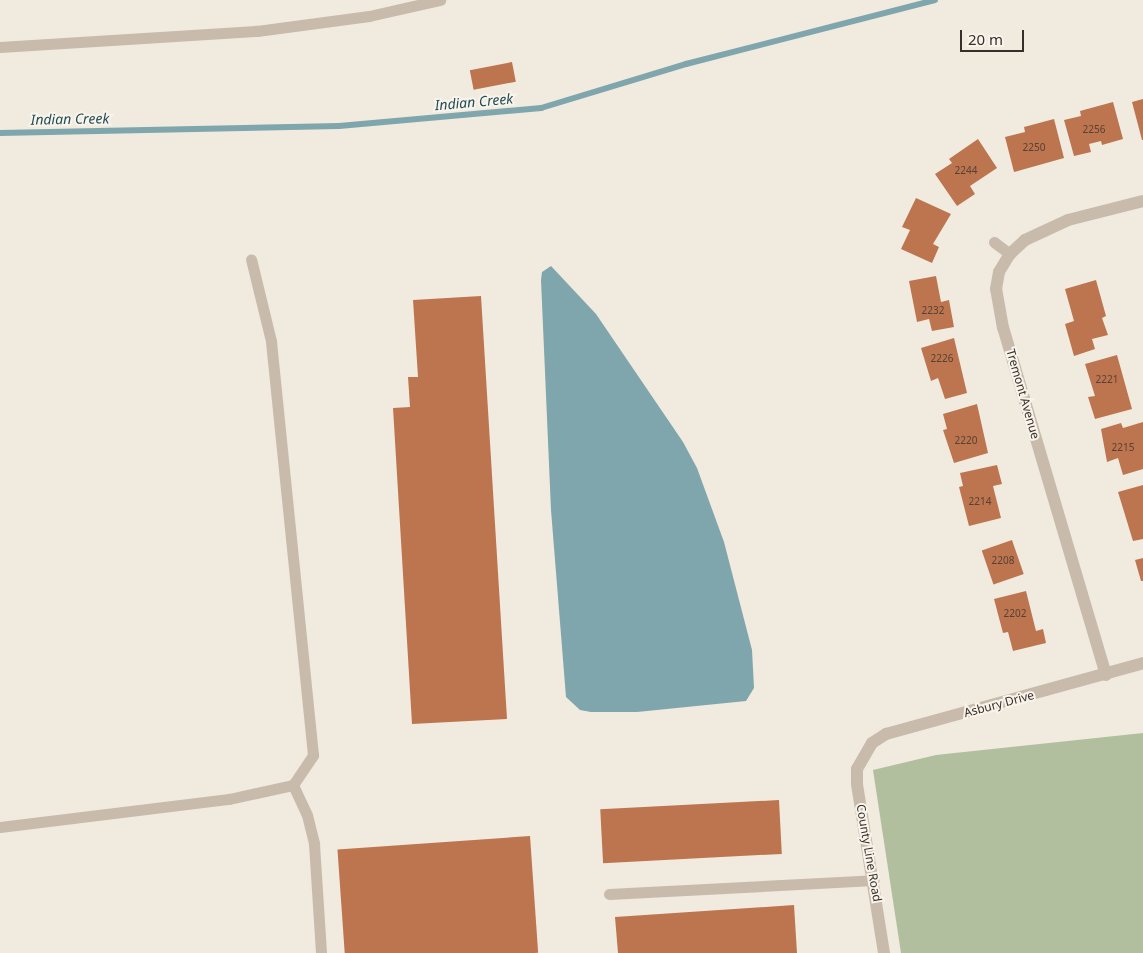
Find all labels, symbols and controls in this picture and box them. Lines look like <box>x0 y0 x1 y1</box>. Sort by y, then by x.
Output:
scale bar <box>963 20 1027 52</box>
text: 20 m <box>968 29 1003 49</box>
water label: Indian Creek <box>434 90 514 114</box>
water label: Indian Creek <box>31 110 109 128</box>
house number: 2256 <box>1083 124 1105 136</box>
house number: 2250 <box>1023 142 1045 154</box>
house number: 2244 <box>955 165 977 177</box>
house number: 2232 <box>922 305 944 317</box>
street label: Tremont Avenue <box>1003 347 1043 441</box>
house number: 2226 <box>931 353 953 365</box>
house number: 2221 <box>1096 374 1118 386</box>
house number: 2220 <box>955 435 977 447</box>
house number: 2215 <box>1112 442 1134 454</box>
house number: 2214 <box>969 496 991 508</box>
house number: 2208 <box>992 555 1014 567</box>
house number: 2202 <box>1004 608 1026 620</box>
street label: Asbury Drive <box>962 688 1036 720</box>
street label: County Line Road <box>853 803 885 903</box>

